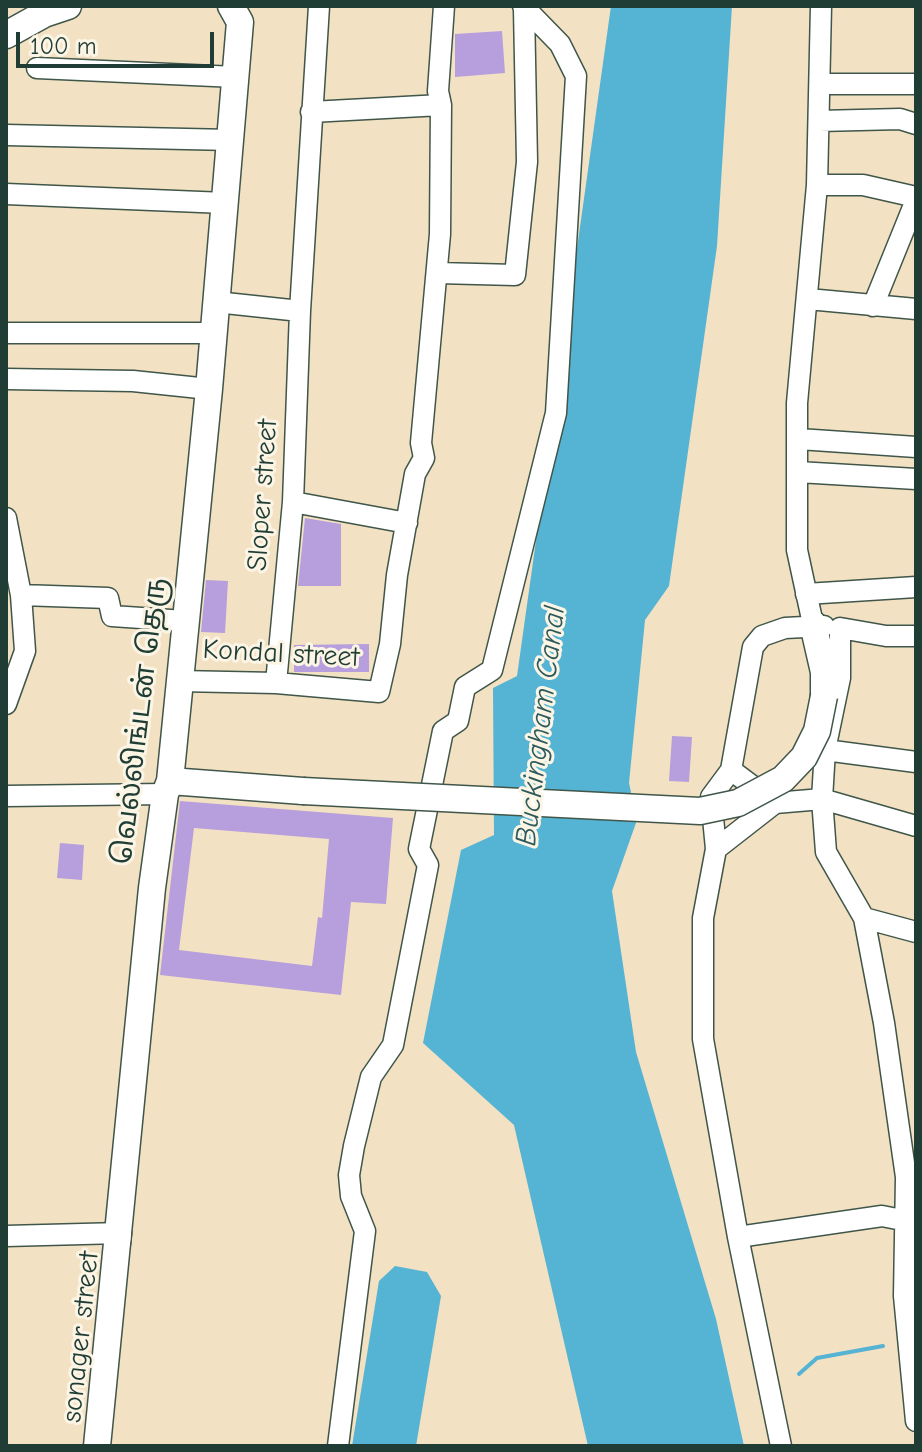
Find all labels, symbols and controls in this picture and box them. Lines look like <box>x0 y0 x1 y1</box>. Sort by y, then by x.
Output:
scale bar <box>20 16 218 66</box>
text: 100 m <box>30 32 97 60</box>
street label: Sloper street <box>241 418 285 572</box>
street label: வெல்லிங்டன் தெரு <box>106 576 174 866</box>
water label: Buckingham Canal <box>508 604 574 848</box>
street label: Kondal street <box>202 633 360 675</box>
street label: sonager street <box>55 1250 107 1424</box>

